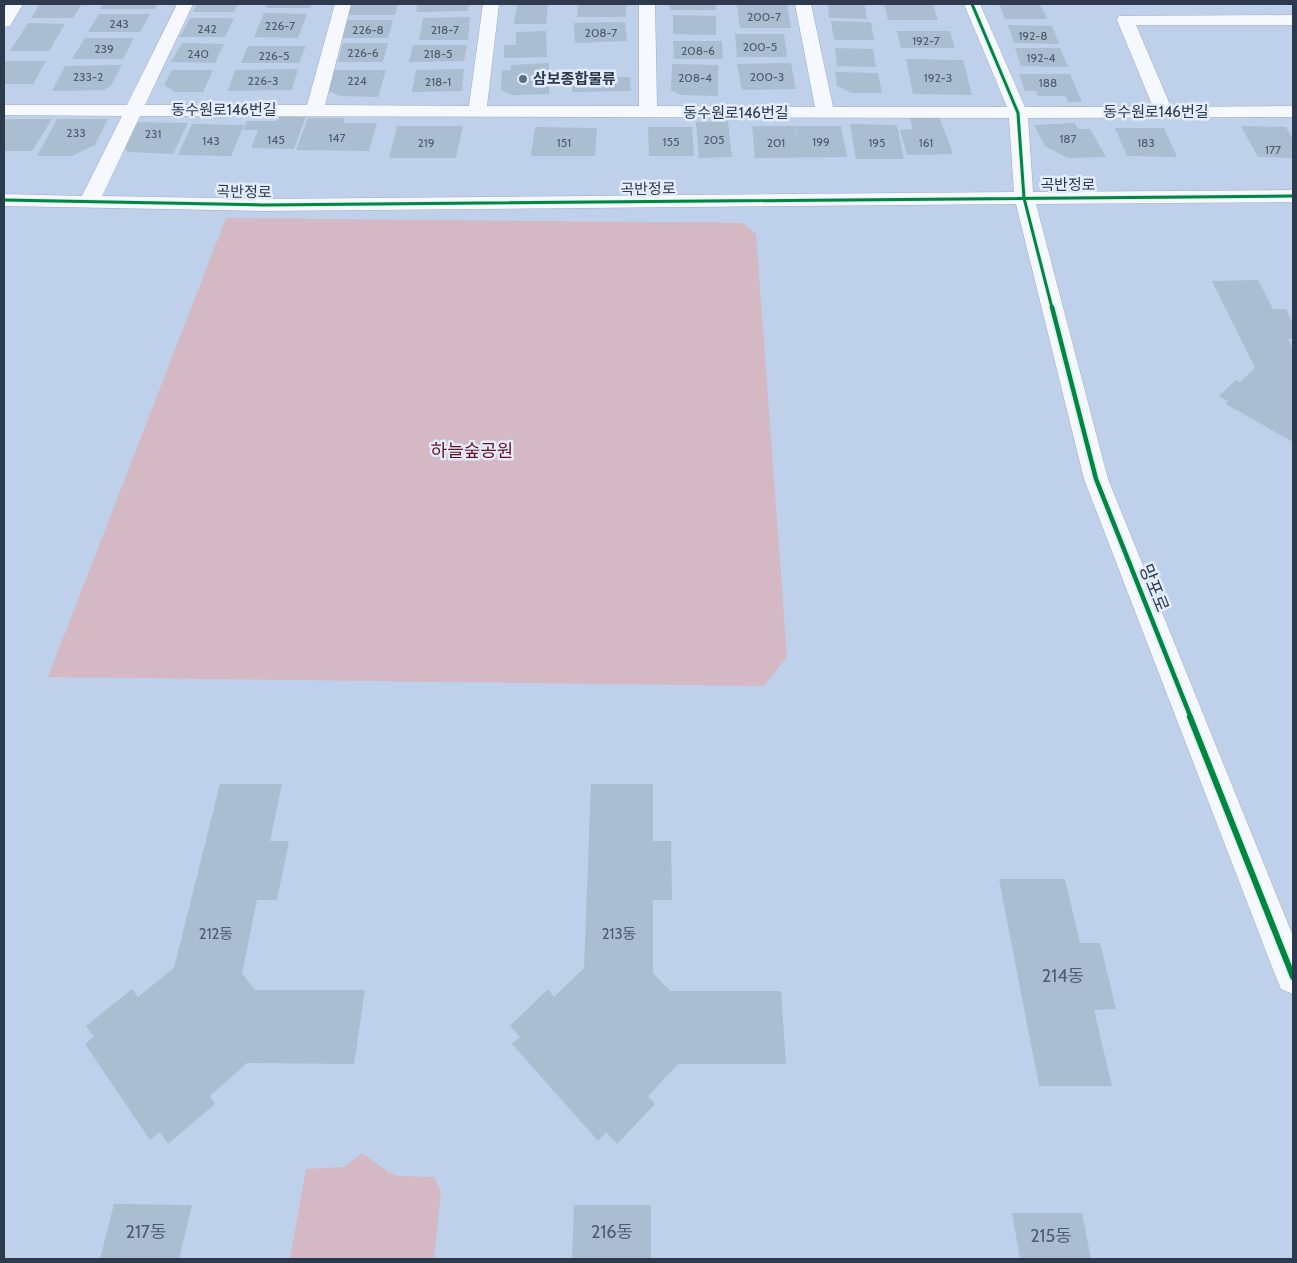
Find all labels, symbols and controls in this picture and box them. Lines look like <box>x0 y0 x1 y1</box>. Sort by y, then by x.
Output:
house number: 200-7 <box>747 9 781 24</box>
house number: 243 <box>109 16 129 31</box>
house number: 226-7 <box>265 18 295 33</box>
house number: 242 <box>197 21 217 36</box>
house number: 226-8 <box>352 22 384 37</box>
house number: 218-7 <box>431 22 459 37</box>
house number: 208-7 <box>585 25 617 40</box>
house number: 192-8 <box>1018 28 1048 43</box>
house number: 192-7 <box>912 33 940 48</box>
house number: 200-5 <box>743 39 777 54</box>
house number: 239 <box>94 41 114 56</box>
house number: 208-6 <box>681 43 715 58</box>
house number: 226-6 <box>347 45 379 60</box>
house number: 240 <box>187 46 209 61</box>
house number: 218-5 <box>423 46 453 61</box>
house number: 226-5 <box>259 48 289 63</box>
house number: 192-4 <box>1027 50 1055 65</box>
house number: 233-2 <box>73 69 103 84</box>
house number: 200-3 <box>750 69 784 84</box>
place label: 삼보종합물류 <box>533 70 616 88</box>
house number: 208-4 <box>678 70 712 85</box>
house number: 192-3 <box>924 70 952 85</box>
house number: 226-3 <box>248 73 278 88</box>
house number: 224 <box>347 73 367 88</box>
marker: 삼보종합물류 <box>517 73 529 85</box>
house number: 218-1 <box>425 74 451 89</box>
house number: 188 <box>1039 75 1057 90</box>
street label: 동수원로146번길 <box>172 101 276 119</box>
street label: 동수원로146번길 <box>1104 103 1208 121</box>
street label: 동수원로146번길 <box>684 104 788 122</box>
house number: 233 <box>66 125 86 140</box>
house number: 231 <box>145 126 161 141</box>
house number: 147 <box>329 130 345 145</box>
house number: 187 <box>1059 131 1077 146</box>
house number: 145 <box>267 132 285 147</box>
house number: 205 <box>703 132 725 147</box>
house number: 143 <box>202 133 220 148</box>
house number: 155 <box>663 134 679 149</box>
house number: 199 <box>812 134 830 149</box>
house number: 219 <box>417 135 435 150</box>
house number: 151 <box>557 135 571 150</box>
house number: 201 <box>767 135 785 150</box>
house number: 195 <box>868 135 886 150</box>
house number: 161 <box>919 135 933 150</box>
house number: 183 <box>1137 135 1155 150</box>
house number: 177 <box>1265 142 1281 157</box>
street label: 곡반정로 <box>1040 176 1096 194</box>
street label: 곡반정로 <box>620 180 676 198</box>
street label: 곡반정로 <box>216 183 272 201</box>
park label: 하늘숲공원 <box>431 440 513 462</box>
street label: 망포로 <box>1134 561 1174 615</box>
house number: 212동 <box>199 925 233 943</box>
house number: 213동 <box>602 925 636 943</box>
house number: 214동 <box>1042 965 1084 987</box>
house number: 217동 <box>126 1221 166 1243</box>
house number: 216동 <box>591 1221 633 1243</box>
house number: 215동 <box>1030 1225 1072 1247</box>

